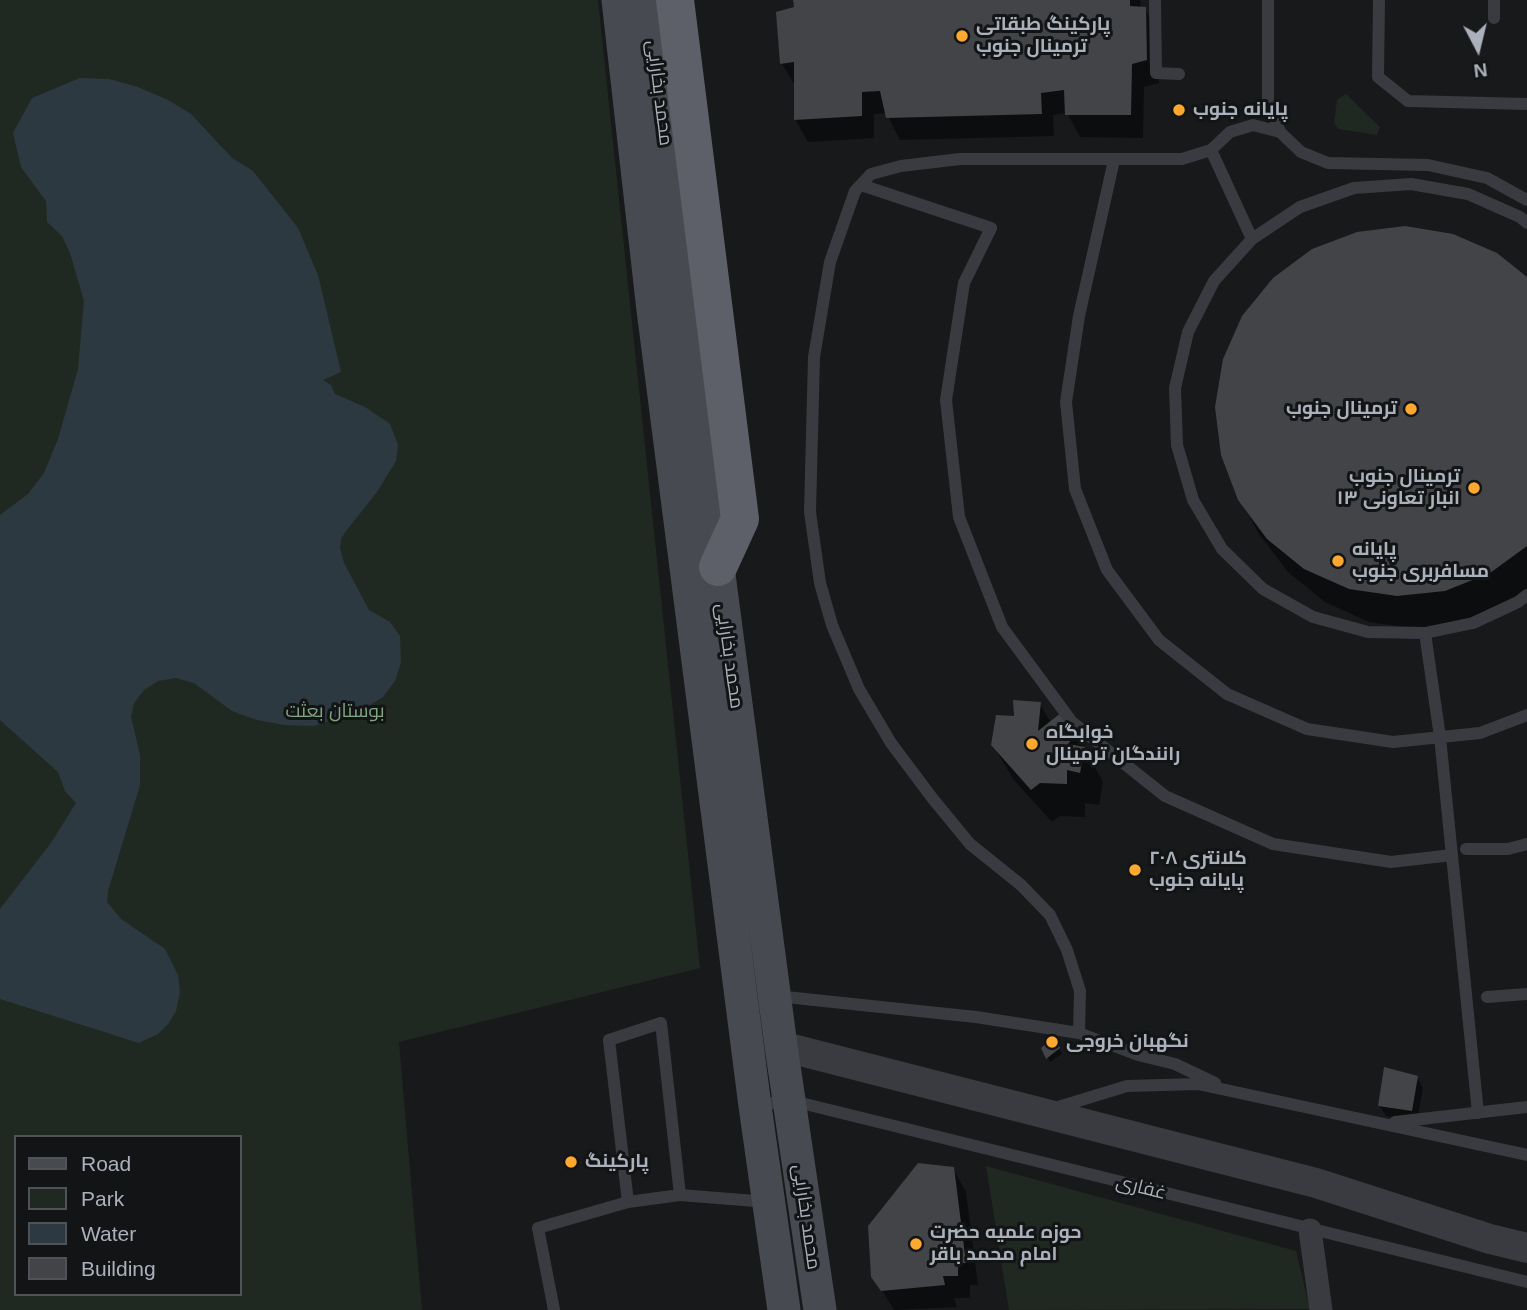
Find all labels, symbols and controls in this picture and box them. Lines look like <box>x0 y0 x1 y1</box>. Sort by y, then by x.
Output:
place label: پارکینگ طبقاتی ترمینال جنوب <box>976 14 1110 58</box>
north arrow <box>1443 14 1513 84</box>
marker: پارکینگ طبقاتی ترمینال جنوب <box>954 28 970 44</box>
street label: محمد بخارایی <box>641 39 677 147</box>
text: N <box>1473 59 1489 82</box>
place label: پایانه جنوب <box>1193 99 1288 121</box>
marker: پایانه جنوب <box>1171 102 1187 118</box>
place label: ترمینال جنوب <box>1286 398 1397 420</box>
marker: ترمینال جنوب <box>1403 401 1419 417</box>
place label: ترمینال جنوب انبار تعاونی ۱۳ <box>1337 466 1460 510</box>
marker: ترمینال جنوب انبار تعاونی ۱۳ <box>1466 480 1482 496</box>
place label: پایانه مسافربری جنوب <box>1352 539 1489 583</box>
marker: پایانه مسافربری جنوب <box>1330 553 1346 569</box>
street label: محمد بخارایی <box>710 602 748 710</box>
park label: بوستان بعثت <box>285 701 385 723</box>
place label: خوابگاه رانندگان ترمینال <box>1046 722 1180 766</box>
marker: خوابگاه رانندگان ترمینال <box>1024 736 1040 752</box>
place label: کلانتری ۲۰۸ پایانه جنوب <box>1149 848 1247 892</box>
marker: کلانتری ۲۰۸ پایانه جنوب <box>1127 862 1143 878</box>
place label: نگهبان خروجی <box>1066 1031 1189 1053</box>
marker: نگهبان خروجی <box>1044 1034 1060 1050</box>
legend <box>14 1135 242 1296</box>
place label: پارکینگ <box>585 1151 649 1173</box>
text: Road <box>81 1152 131 1175</box>
marker: پارکینگ <box>563 1154 579 1170</box>
street label: محمد بخارایی <box>787 1163 825 1271</box>
street label: غفاری <box>1113 1171 1169 1205</box>
text: Park <box>81 1187 124 1210</box>
text: Water <box>81 1222 136 1245</box>
place label: حوزه علمیه حضرت امام محمد باقر <box>930 1222 1082 1266</box>
marker: حوزه علمیه حضرت امام محمد باقر <box>908 1236 924 1252</box>
text: Building <box>81 1257 156 1280</box>

